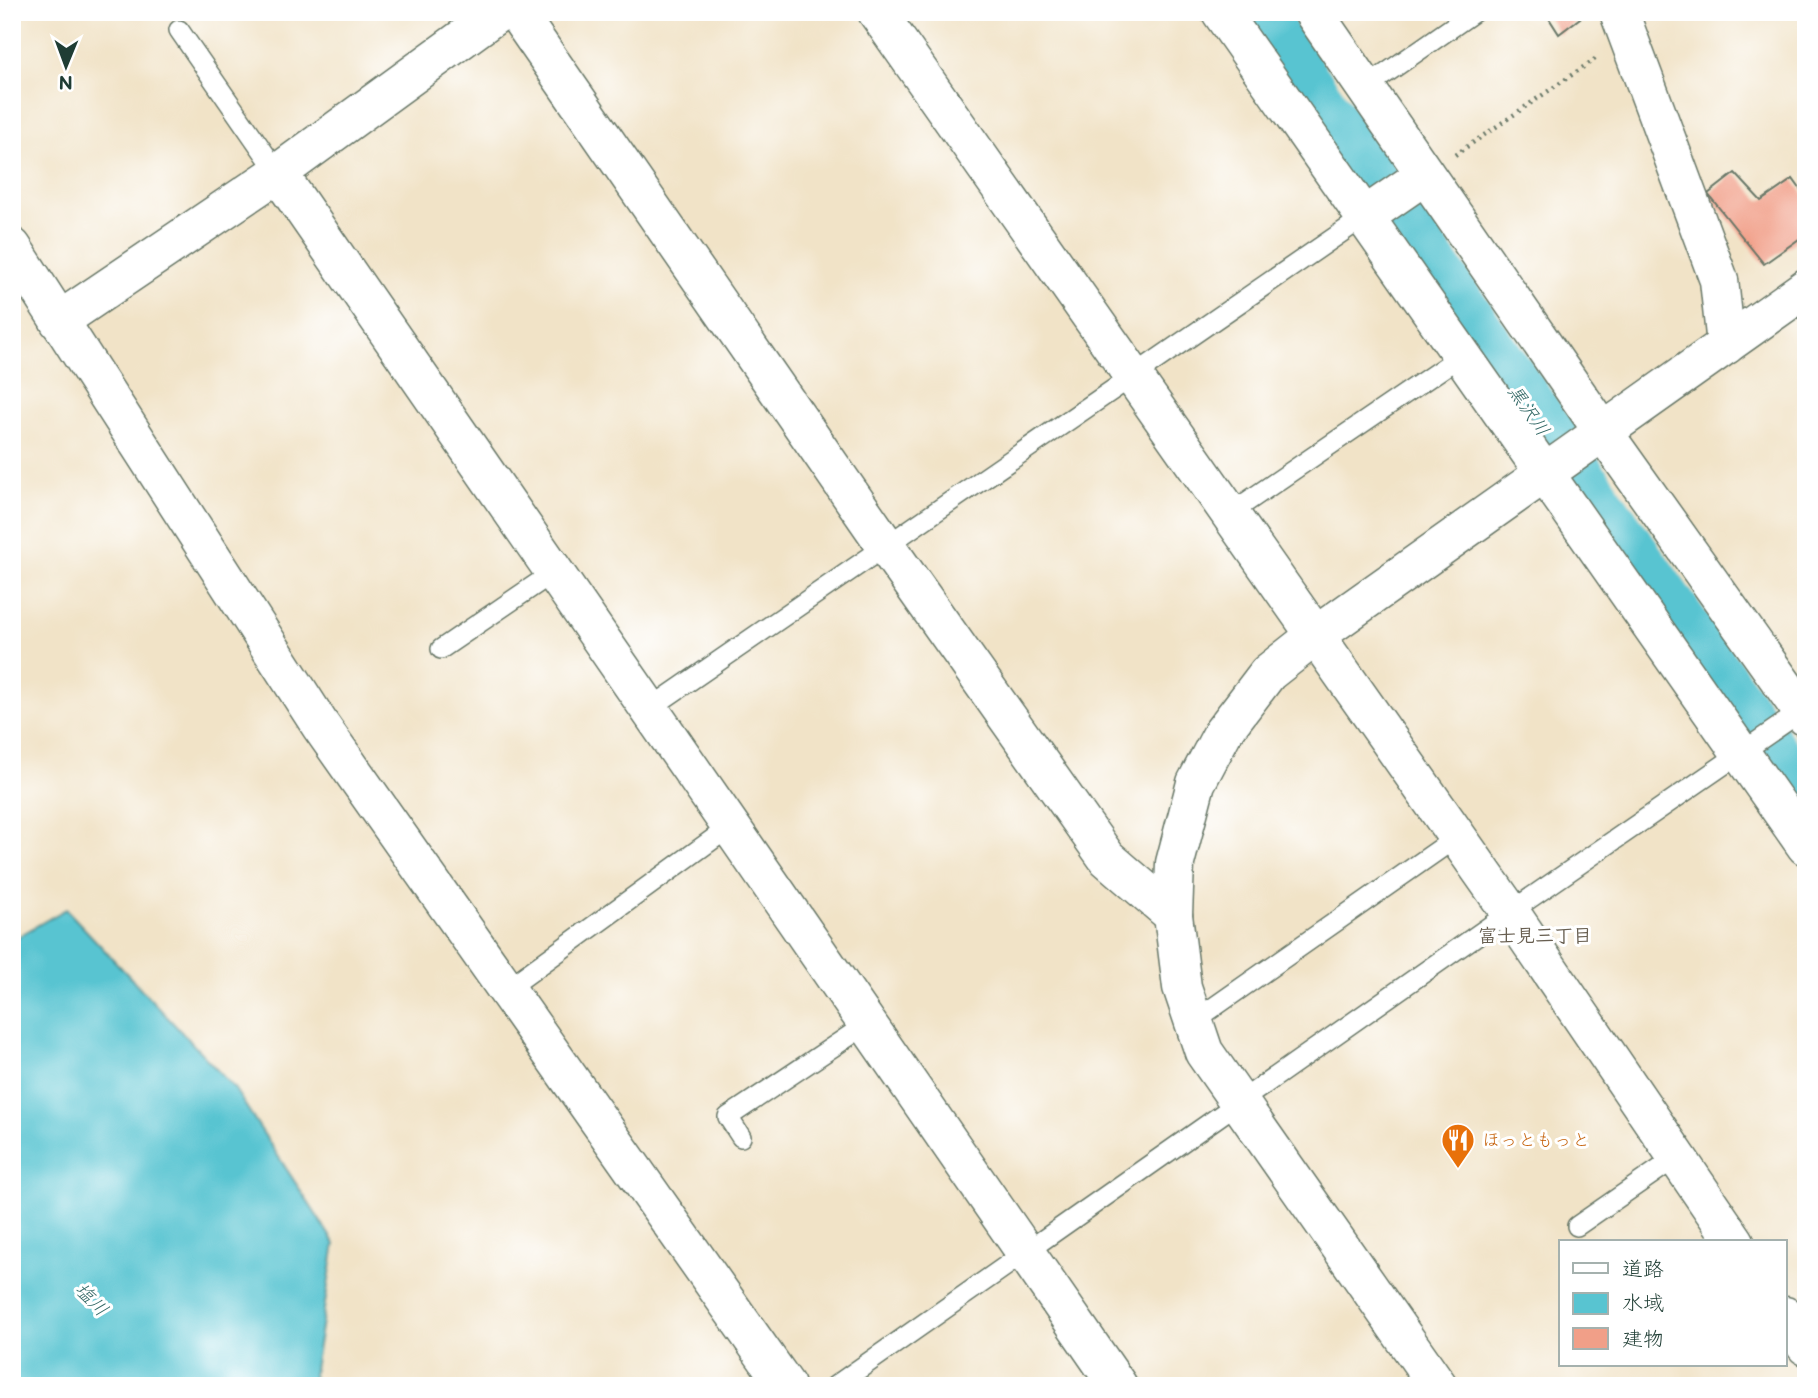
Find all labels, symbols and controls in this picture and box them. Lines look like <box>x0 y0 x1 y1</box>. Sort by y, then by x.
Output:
north arrow <box>32 32 102 102</box>
text: N <box>58 70 73 93</box>
water label: 黒沢川 <box>1502 381 1554 441</box>
district label: 富士見三丁目 <box>1478 925 1592 948</box>
restaurant icon: ほっともっと <box>1439 1121 1477 1170</box>
place label: ほっともっと <box>1482 1130 1590 1151</box>
legend <box>1559 1240 1786 1366</box>
text: 道路 <box>1622 1257 1664 1282</box>
water label: 塩川 <box>69 1278 113 1322</box>
text: 水域 <box>1622 1291 1664 1316</box>
text: 建物 <box>1622 1327 1664 1352</box>

